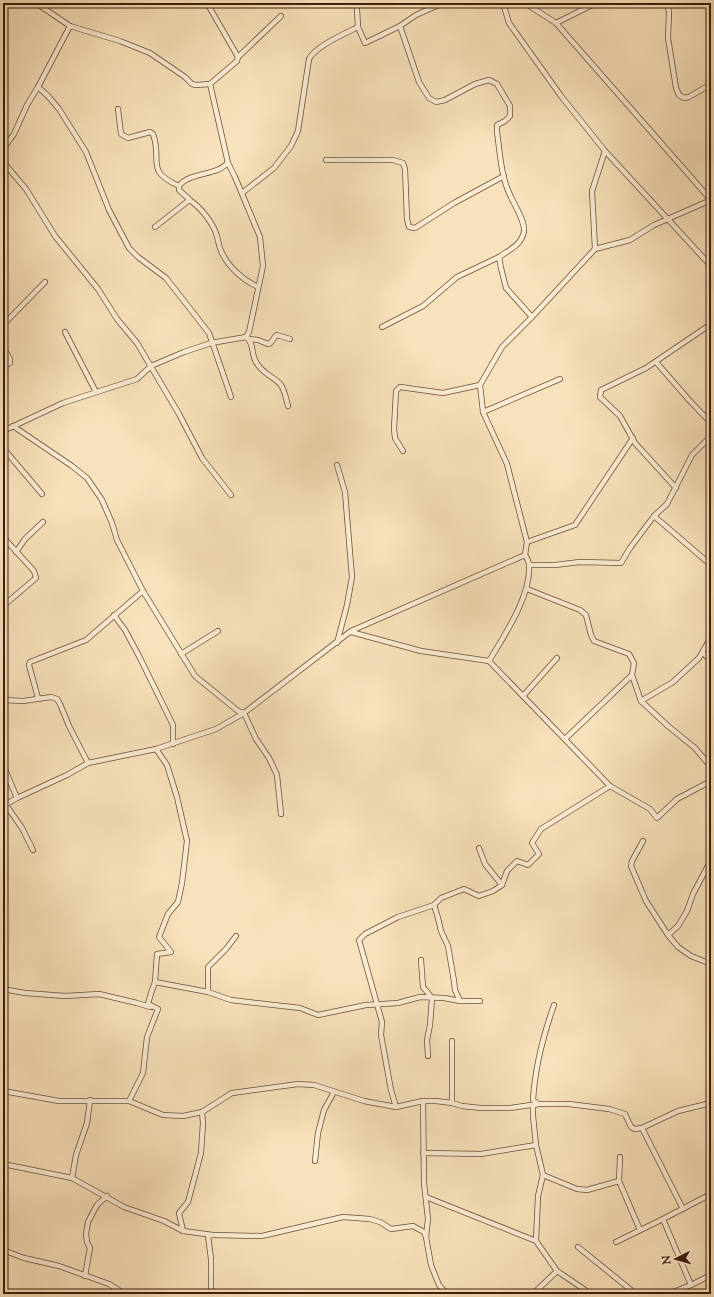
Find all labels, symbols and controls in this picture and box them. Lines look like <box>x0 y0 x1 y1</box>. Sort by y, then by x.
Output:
north arrow <box>656 1239 696 1279</box>
text: N <box>659 1255 676 1266</box>

